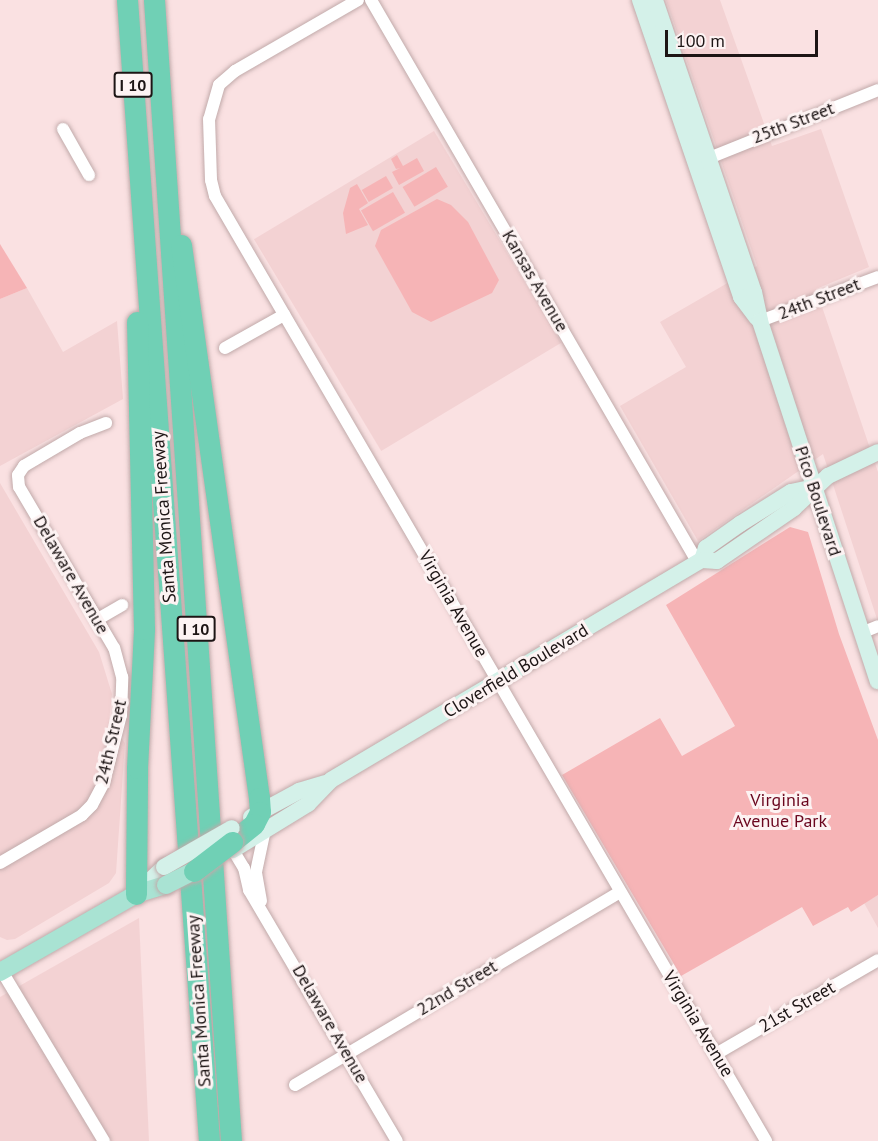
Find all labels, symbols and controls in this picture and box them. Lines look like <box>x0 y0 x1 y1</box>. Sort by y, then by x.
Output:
scale bar <box>668 18 821 56</box>
text: 100 m <box>676 29 725 52</box>
road number: I 10 <box>114 72 152 98</box>
street label: 25th Street <box>749 97 837 149</box>
street label: Kansas Avenue <box>497 226 573 336</box>
street label: 24th Street <box>775 273 863 325</box>
street label: Santa Monica Freeway <box>147 430 181 604</box>
street label: Pico Boulevard <box>790 443 846 559</box>
street label: Delaware Avenue <box>28 512 114 638</box>
street label: Virginia Avenue <box>414 547 492 661</box>
road number: I 10 <box>176 616 216 642</box>
street label: Cloverfield Boulevard <box>440 619 592 723</box>
street label: 24th Street <box>91 698 131 786</box>
park label: Virginia Avenue Park <box>733 790 827 832</box>
street label: Santa Monica Freeway <box>182 914 216 1088</box>
street label: 22nd Street <box>413 956 501 1020</box>
street label: Delaware Avenue <box>287 961 373 1087</box>
street label: Virginia Avenue <box>658 967 738 1081</box>
street label: 21st Street <box>755 977 839 1037</box>

